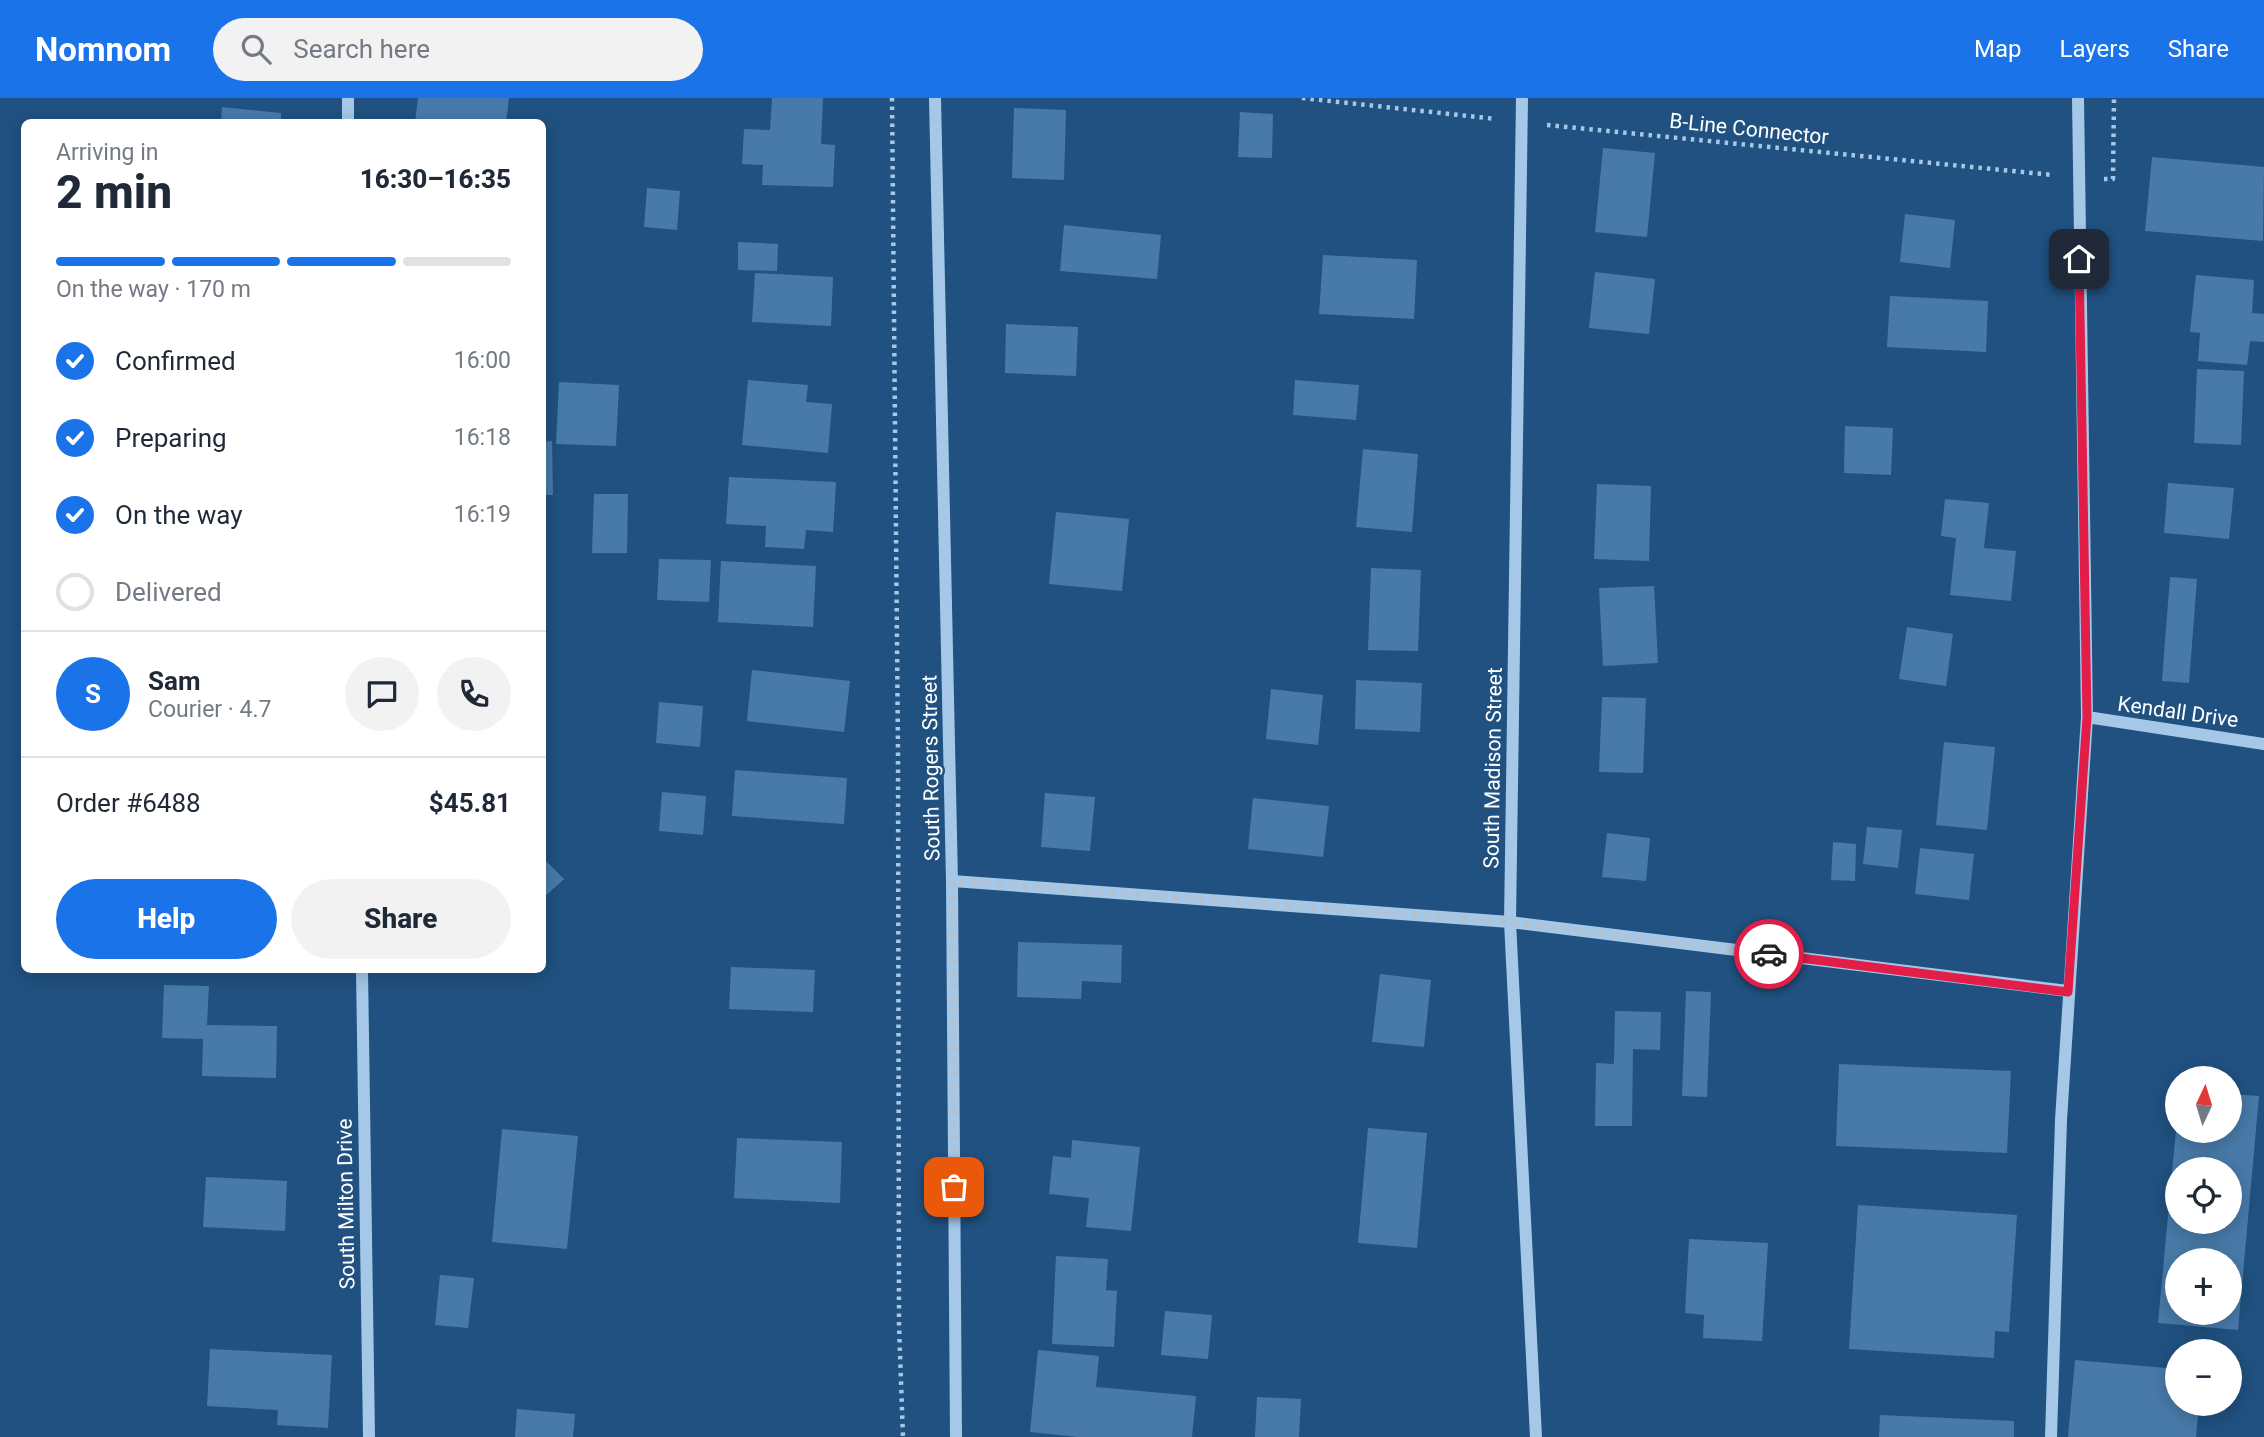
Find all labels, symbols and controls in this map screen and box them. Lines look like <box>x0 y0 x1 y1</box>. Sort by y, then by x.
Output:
search box <box>213 18 703 81</box>
text: Nomnom <box>35 30 171 69</box>
icon: search <box>237 30 275 68</box>
text: Search here <box>293 34 430 64</box>
text: Map <box>1974 35 2022 63</box>
text: Layers <box>2060 35 2130 63</box>
text: Share <box>2168 35 2229 63</box>
street label: B-Line Connector <box>1668 109 1830 149</box>
text: Arriving in <box>56 139 159 166</box>
text: 16:30–16:35 <box>360 164 511 194</box>
text: 2 min <box>56 165 172 219</box>
pin <box>2049 229 2109 289</box>
icon: home <box>2060 240 2098 278</box>
text: On the way · 170 m <box>56 276 251 303</box>
icon: check <box>56 342 94 380</box>
text: Confirmed <box>115 346 236 376</box>
text: 16:00 <box>454 347 511 374</box>
icon: check <box>56 419 94 457</box>
text: Preparing <box>115 423 227 453</box>
text: 16:18 <box>454 424 511 451</box>
icon: check <box>56 496 94 534</box>
text: On the way <box>115 500 243 530</box>
text: 16:19 <box>454 501 511 528</box>
text: Delivered <box>115 577 222 607</box>
button: chat <box>345 657 419 731</box>
button: phone <box>437 657 511 731</box>
text: Sam <box>148 666 200 696</box>
street label: South Madison Street <box>1479 667 1507 869</box>
street label: South Rogers Street <box>917 675 945 861</box>
text: S <box>85 679 101 709</box>
street label: Kendall Drive <box>2116 692 2240 732</box>
text: Courier · 4.7 <box>148 696 271 723</box>
text: Order #6488 <box>56 788 201 818</box>
text: $45.81 <box>429 788 511 818</box>
button: Help <box>56 879 277 959</box>
button: Share <box>291 879 511 959</box>
courier <box>1734 919 1804 989</box>
icon: car <box>1750 935 1788 973</box>
north arrow <box>2165 1066 2242 1143</box>
map controls <box>2165 1066 2242 1416</box>
street label: South Milton Drive <box>333 1118 359 1290</box>
pin <box>924 1157 984 1217</box>
button: locate <box>2165 1157 2242 1234</box>
icon: bag <box>935 1168 973 1206</box>
button: + <box>2165 1248 2242 1325</box>
button: − <box>2165 1339 2242 1416</box>

